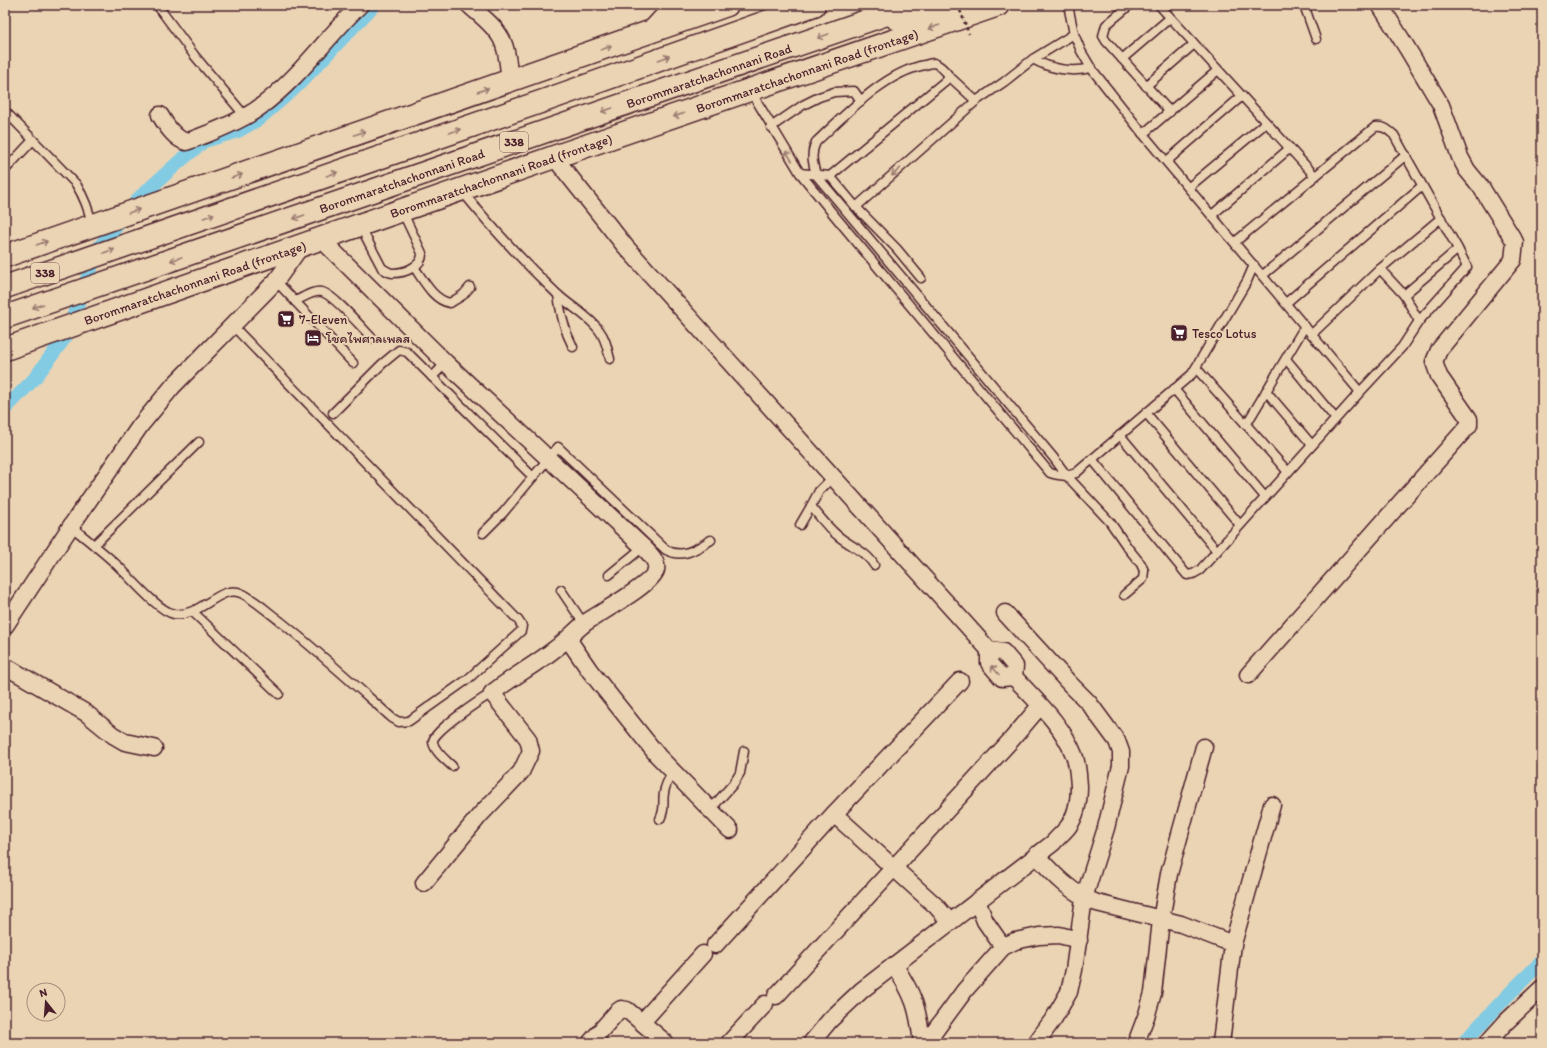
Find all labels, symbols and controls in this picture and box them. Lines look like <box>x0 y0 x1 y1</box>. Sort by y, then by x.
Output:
one-way arrow <box>928 24 941 31</box>
street label: Borommaratchachonnani Road (frontage) <box>694 26 920 116</box>
one-way arrow <box>817 33 829 41</box>
street label: Borommaratchachonnani Road <box>624 40 794 112</box>
one-way arrow <box>599 43 611 51</box>
one-way arrow <box>657 54 669 62</box>
one-way arrow <box>476 86 488 94</box>
one-way arrow <box>602 107 614 115</box>
one-way arrow <box>673 111 685 119</box>
one-way arrow <box>448 127 460 135</box>
one-way arrow <box>353 129 366 136</box>
street label: Borommaratchachonnani Road (frontage) <box>388 131 614 221</box>
road number: 338 <box>500 132 528 152</box>
street label: Borommaratchachonnani Road <box>317 145 487 217</box>
one-way arrow <box>785 150 793 162</box>
one-way arrow <box>891 167 902 176</box>
one-way arrow <box>325 169 337 177</box>
one-way arrow <box>231 172 244 179</box>
one-way arrow <box>127 207 140 214</box>
one-way arrow <box>203 212 215 220</box>
one-way arrow <box>294 213 306 221</box>
street label: Borommaratchachonnani Road (frontage) <box>82 238 308 328</box>
one-way arrow <box>35 239 48 246</box>
one-way arrow <box>103 247 115 255</box>
one-way arrow <box>170 256 183 263</box>
road number: 338 <box>31 263 59 283</box>
one-way arrow <box>31 303 44 310</box>
supermarket icon: 7-Eleven <box>276 309 296 329</box>
place label: 7-Eleven <box>299 312 348 327</box>
supermarket icon: Tesco Lotus <box>1169 323 1189 343</box>
place label: Tesco Lotus <box>1192 326 1257 341</box>
hotel icon: โชคไพศาลเพลส <box>303 328 323 348</box>
place label: โชคไพศาลเพลส <box>325 331 410 346</box>
one-way arrow <box>990 665 999 675</box>
north arrow <box>26 982 66 1022</box>
text: N <box>38 986 49 1000</box>

